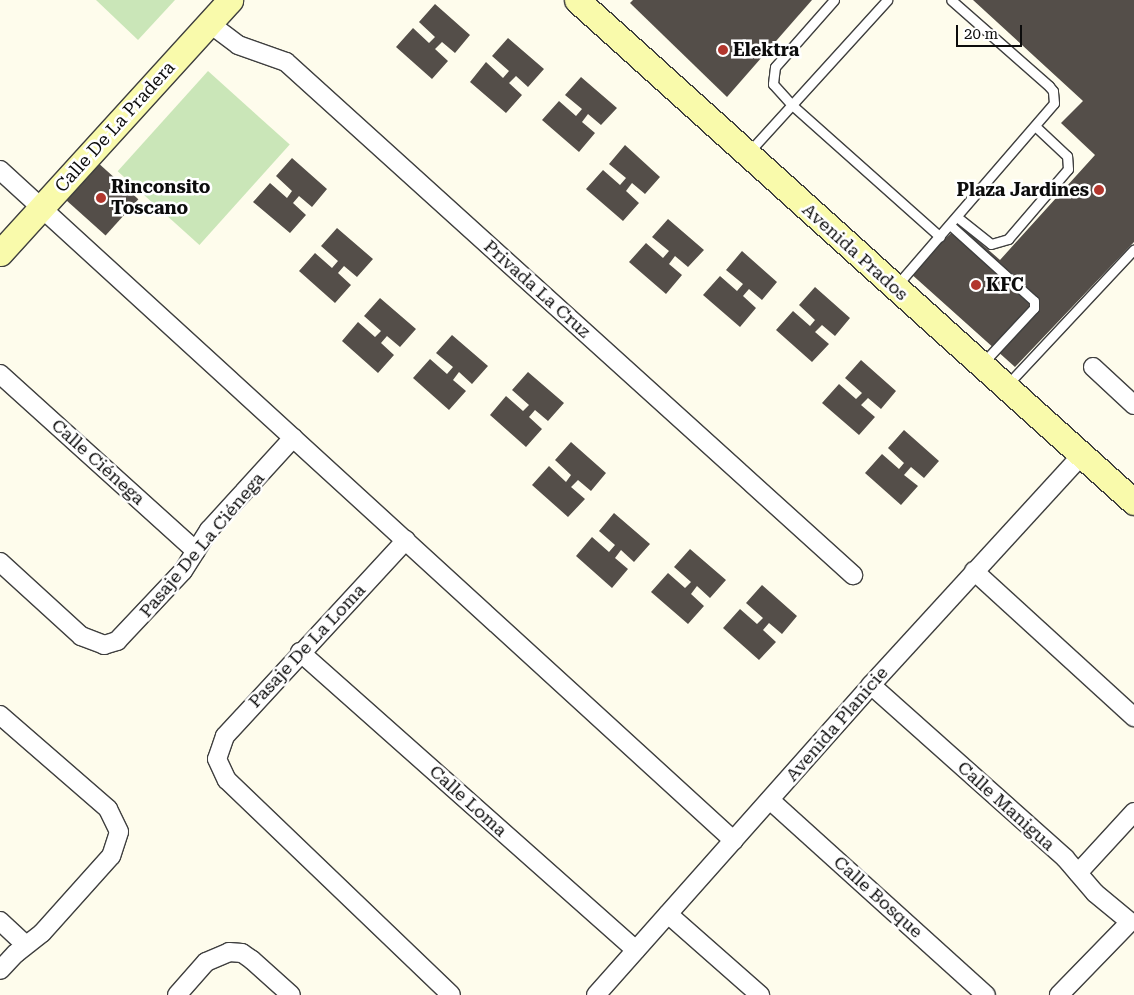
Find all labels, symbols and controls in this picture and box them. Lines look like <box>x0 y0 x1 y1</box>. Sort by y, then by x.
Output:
scale bar <box>959 15 1025 47</box>
text: 20 m <box>964 25 998 43</box>
place label: Elektra <box>733 39 799 61</box>
marker: Elektra <box>717 44 729 56</box>
street label: Calle De La Pradera <box>50 57 180 197</box>
place label: Rinconsito Toscano <box>111 177 210 220</box>
place label: Plaza Jardines <box>957 179 1089 201</box>
marker: Plaza Jardines <box>1093 184 1105 196</box>
marker: Rinconsito Toscano <box>95 192 107 204</box>
street label: Avenida Prados <box>798 199 912 305</box>
street label: Privada La Cruz <box>479 235 595 343</box>
place label: KFC <box>986 274 1024 296</box>
marker: KFC <box>970 279 982 291</box>
street label: Calle Ciénega <box>47 414 149 510</box>
street label: Pasaje De La Ciénega <box>135 468 269 622</box>
street label: Pasaje De La Loma <box>244 580 370 712</box>
street label: Avenida Planicie <box>781 662 893 786</box>
street label: Calle Manigua <box>953 757 1059 855</box>
street label: Calle Loma <box>425 761 511 841</box>
street label: Calle Bosque <box>829 851 927 943</box>

